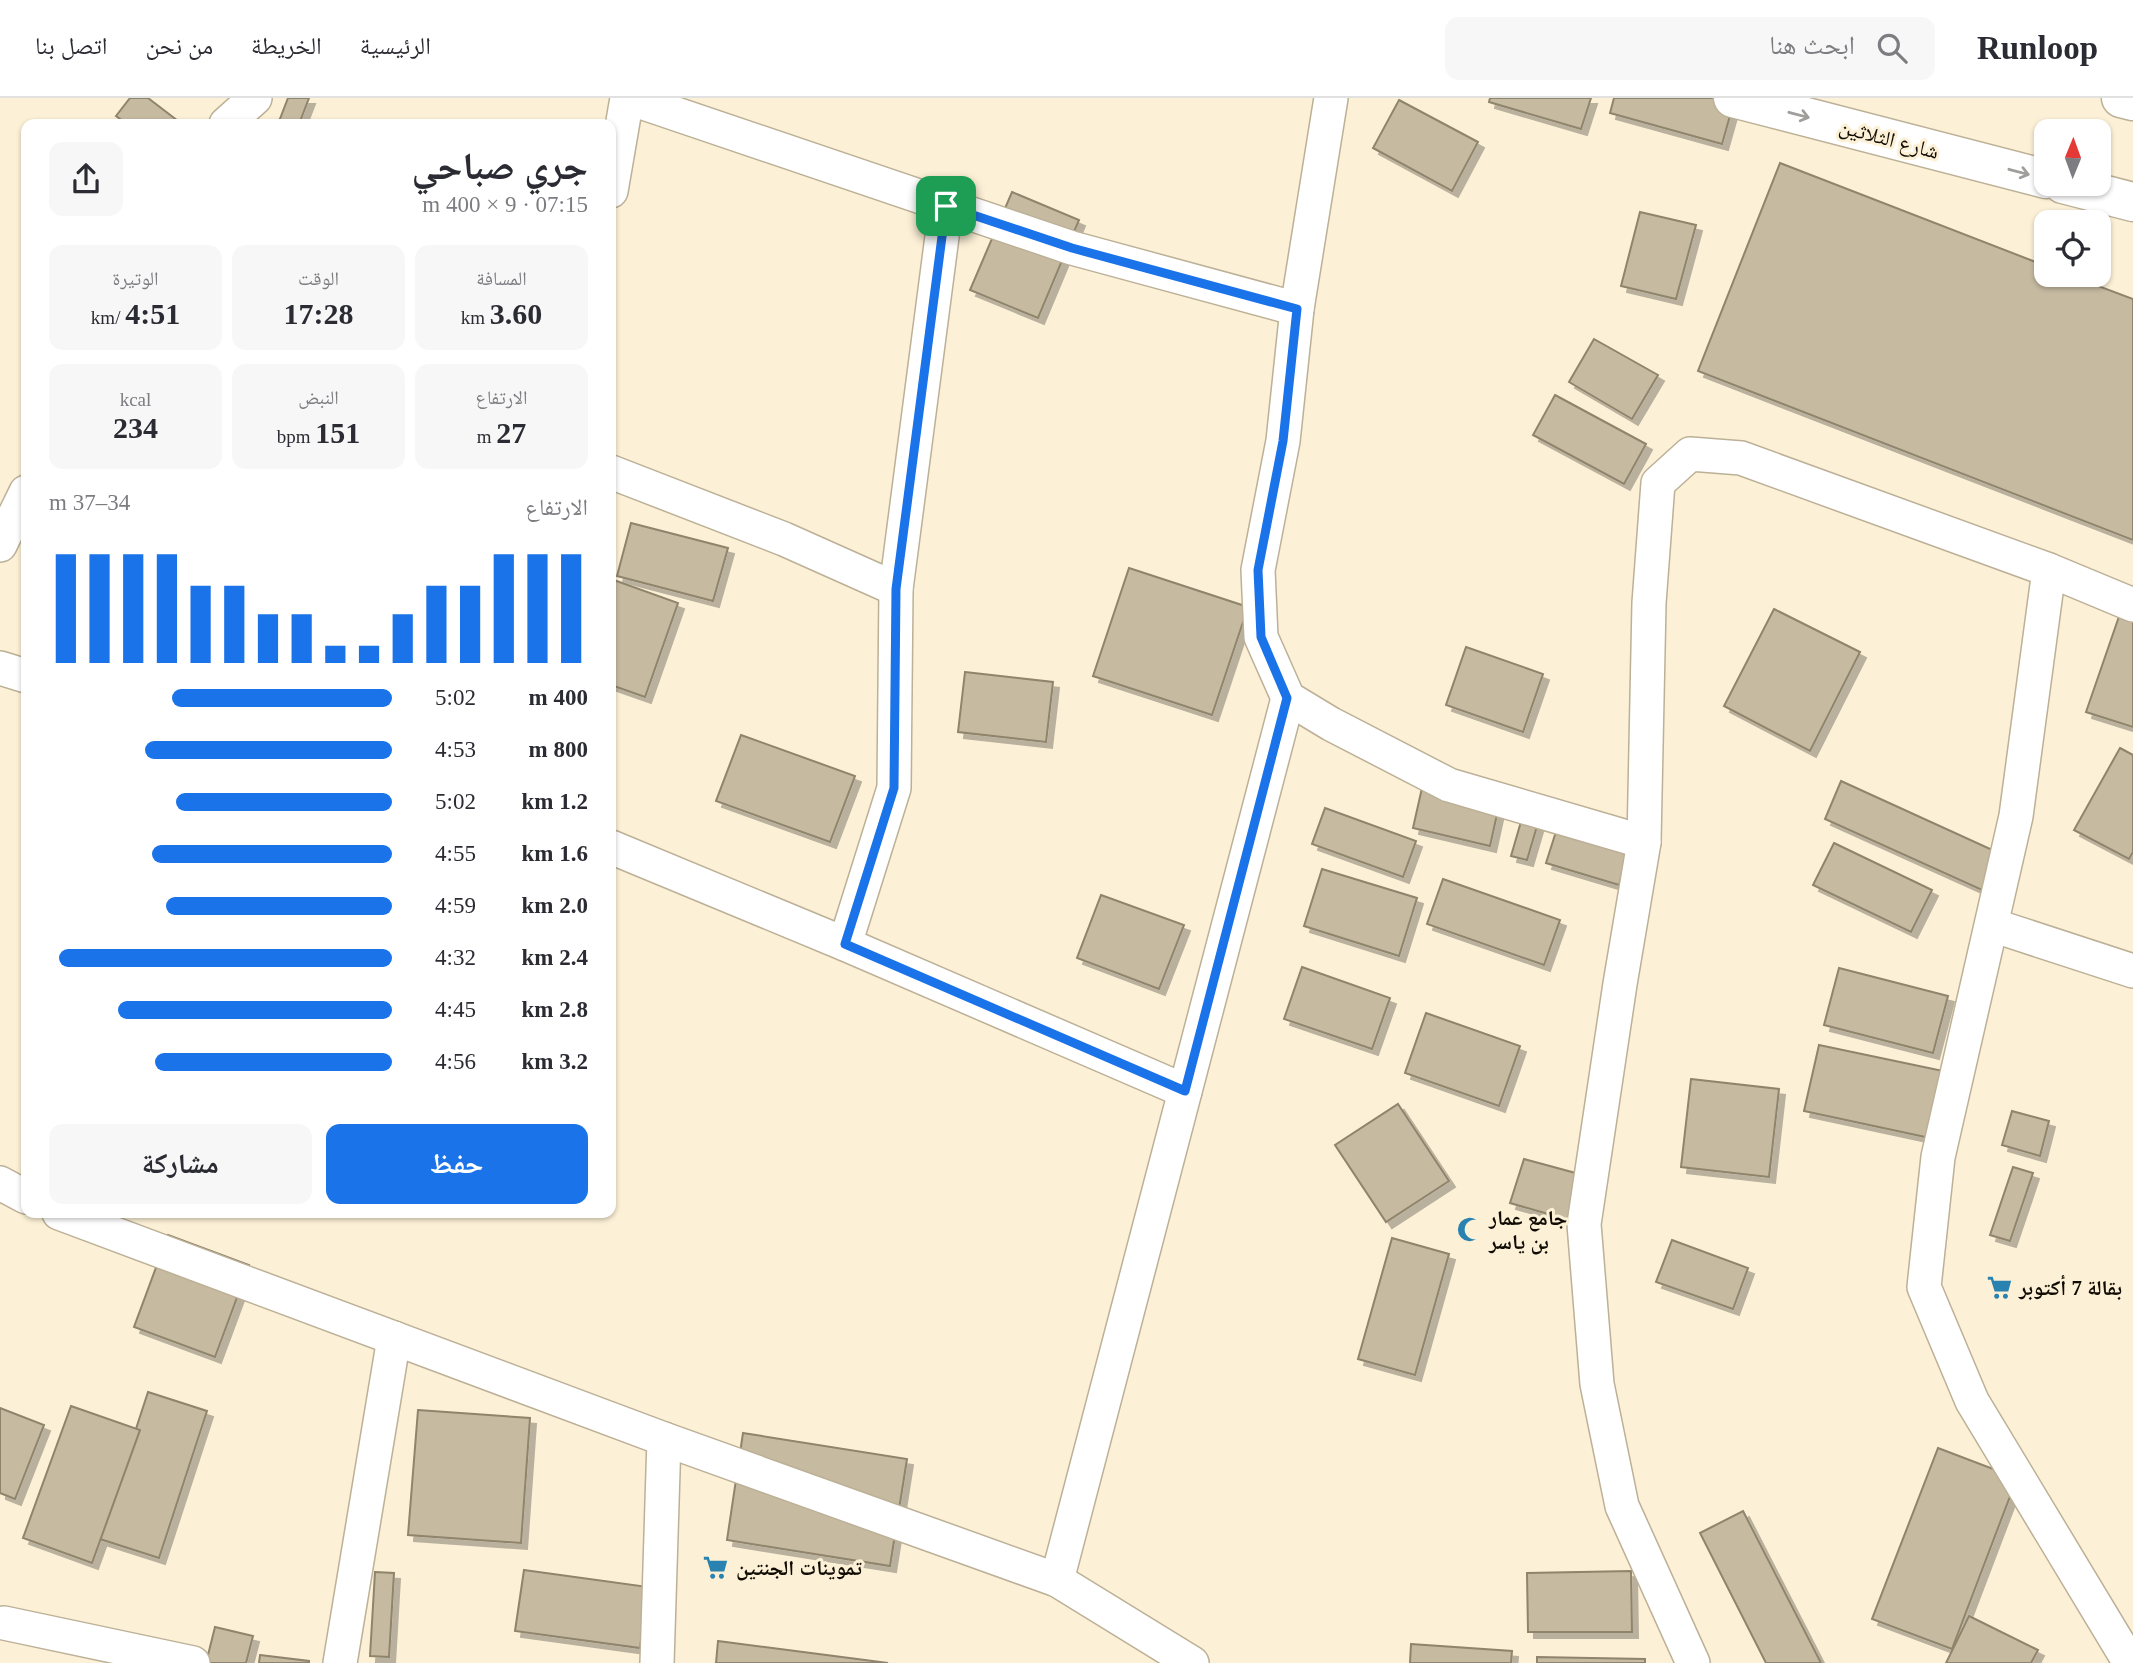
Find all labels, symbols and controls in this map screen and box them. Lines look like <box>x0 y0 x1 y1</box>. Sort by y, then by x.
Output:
search box <box>1445 17 1935 80</box>
icon: search <box>1873 29 1911 67</box>
text: Runloop <box>1977 30 2098 66</box>
text: ابحث هنا <box>1769 31 1855 60</box>
text: اتصل بنا <box>35 33 107 59</box>
text: من نحن <box>145 33 213 59</box>
text: الخريطة <box>251 33 322 59</box>
text: الرئيسية <box>360 33 431 59</box>
one-way arrow <box>1787 109 1810 122</box>
street label: شارع الثلاثين <box>1836 114 1941 165</box>
north arrow <box>2034 119 2110 196</box>
map controls <box>2034 119 2111 287</box>
button: share <box>49 142 123 216</box>
text: جري صباحي <box>412 145 588 187</box>
one-way arrow <box>2007 166 2030 179</box>
pin <box>916 176 976 236</box>
icon: arrive <box>927 187 965 225</box>
text: 07:15 · 9 × 400 m <box>422 192 588 217</box>
button: locate <box>2034 210 2111 287</box>
text: الوتيرة <box>112 268 159 289</box>
text: الوقت <box>298 268 339 289</box>
text: المسافة <box>476 268 527 289</box>
text: 4:51 <box>125 297 180 330</box>
text: 17:28 <box>284 297 354 330</box>
text: 3.60 <box>490 297 542 330</box>
text: /km <box>91 307 125 328</box>
text: km <box>461 307 490 328</box>
text: النبض <box>298 387 339 408</box>
text: الارتفاع <box>476 387 527 408</box>
text: kcal <box>120 389 151 410</box>
text: 234 <box>113 411 158 444</box>
text: 151 <box>315 416 360 449</box>
text: 27 <box>496 416 526 449</box>
text: bpm <box>277 426 315 447</box>
text: m <box>477 426 496 447</box>
text: 34–37 m <box>49 490 130 515</box>
text: الارتفاع <box>525 495 588 520</box>
text: 5:02 <box>435 685 476 710</box>
text: 400 m <box>529 685 588 710</box>
text: 4:53 <box>435 737 476 762</box>
text: 800 m <box>529 737 588 762</box>
text: 5:02 <box>435 789 476 814</box>
text: 1.2 km <box>522 789 588 814</box>
text: 4:55 <box>435 841 476 866</box>
text: 1.6 km <box>522 841 588 866</box>
text: 4:59 <box>435 893 476 918</box>
text: 2.0 km <box>522 893 588 918</box>
text: 4:32 <box>435 945 476 970</box>
text: 2.4 km <box>522 945 588 970</box>
text: 4:45 <box>435 997 476 1022</box>
text: 2.8 km <box>522 997 588 1022</box>
text: 4:56 <box>435 1049 476 1074</box>
text: 3.2 km <box>522 1049 588 1074</box>
button: مشاركة <box>49 1124 312 1204</box>
button: حفظ <box>326 1124 588 1204</box>
place label: جامع عمار بن ياسر <box>1488 1206 1567 1255</box>
mosque icon: جامع عمار بن ياسر <box>1455 1216 1483 1244</box>
supermarket icon: بقالة 7 أكتوبر <box>1985 1274 2013 1302</box>
place label: بقالة 7 أكتوبر <box>2018 1274 2122 1300</box>
supermarket icon: تموينات الجنتين <box>702 1554 730 1582</box>
place label: تموينات الجنتين <box>736 1556 862 1581</box>

